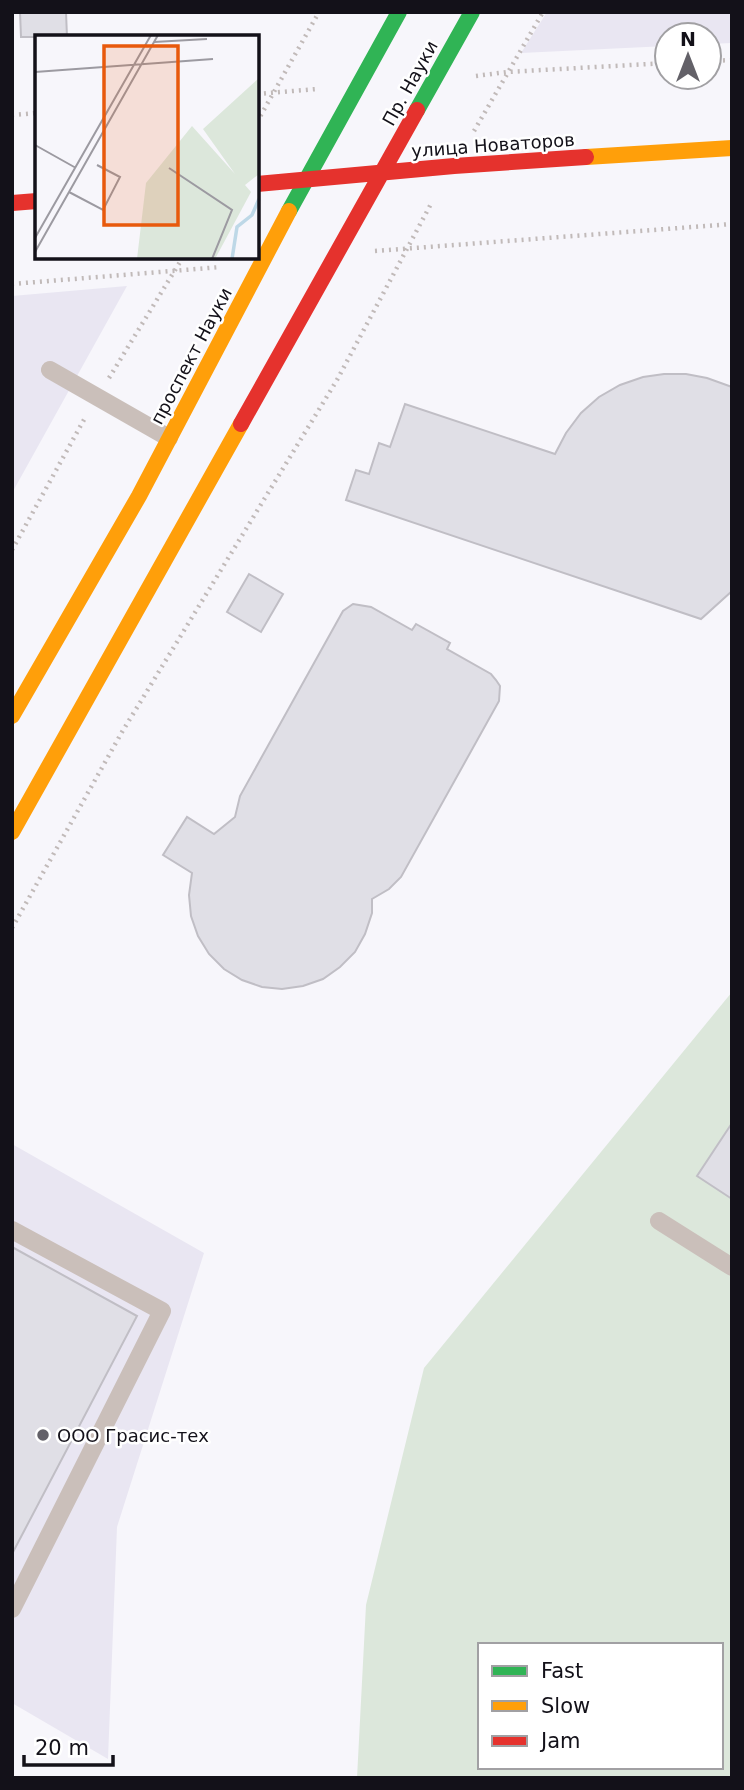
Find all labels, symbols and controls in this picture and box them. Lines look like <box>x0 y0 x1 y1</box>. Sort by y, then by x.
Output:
north arrow <box>653 21 723 91</box>
text: N <box>680 28 696 50</box>
inset map <box>35 35 259 259</box>
street label: Пр. Науки <box>378 37 442 129</box>
street label: улица Новаторов <box>411 129 575 161</box>
street label: проспект Науки <box>146 284 236 428</box>
place label: ООО Грасис-тех <box>57 1425 209 1446</box>
marker: ООО Грасис-тех <box>35 1427 51 1443</box>
legend <box>478 1643 723 1769</box>
text: Fast <box>541 1659 583 1683</box>
text: Slow <box>541 1694 590 1718</box>
scale bar <box>24 1724 114 1768</box>
text: Jam <box>539 1729 581 1753</box>
text: 20 m <box>35 1736 89 1760</box>

